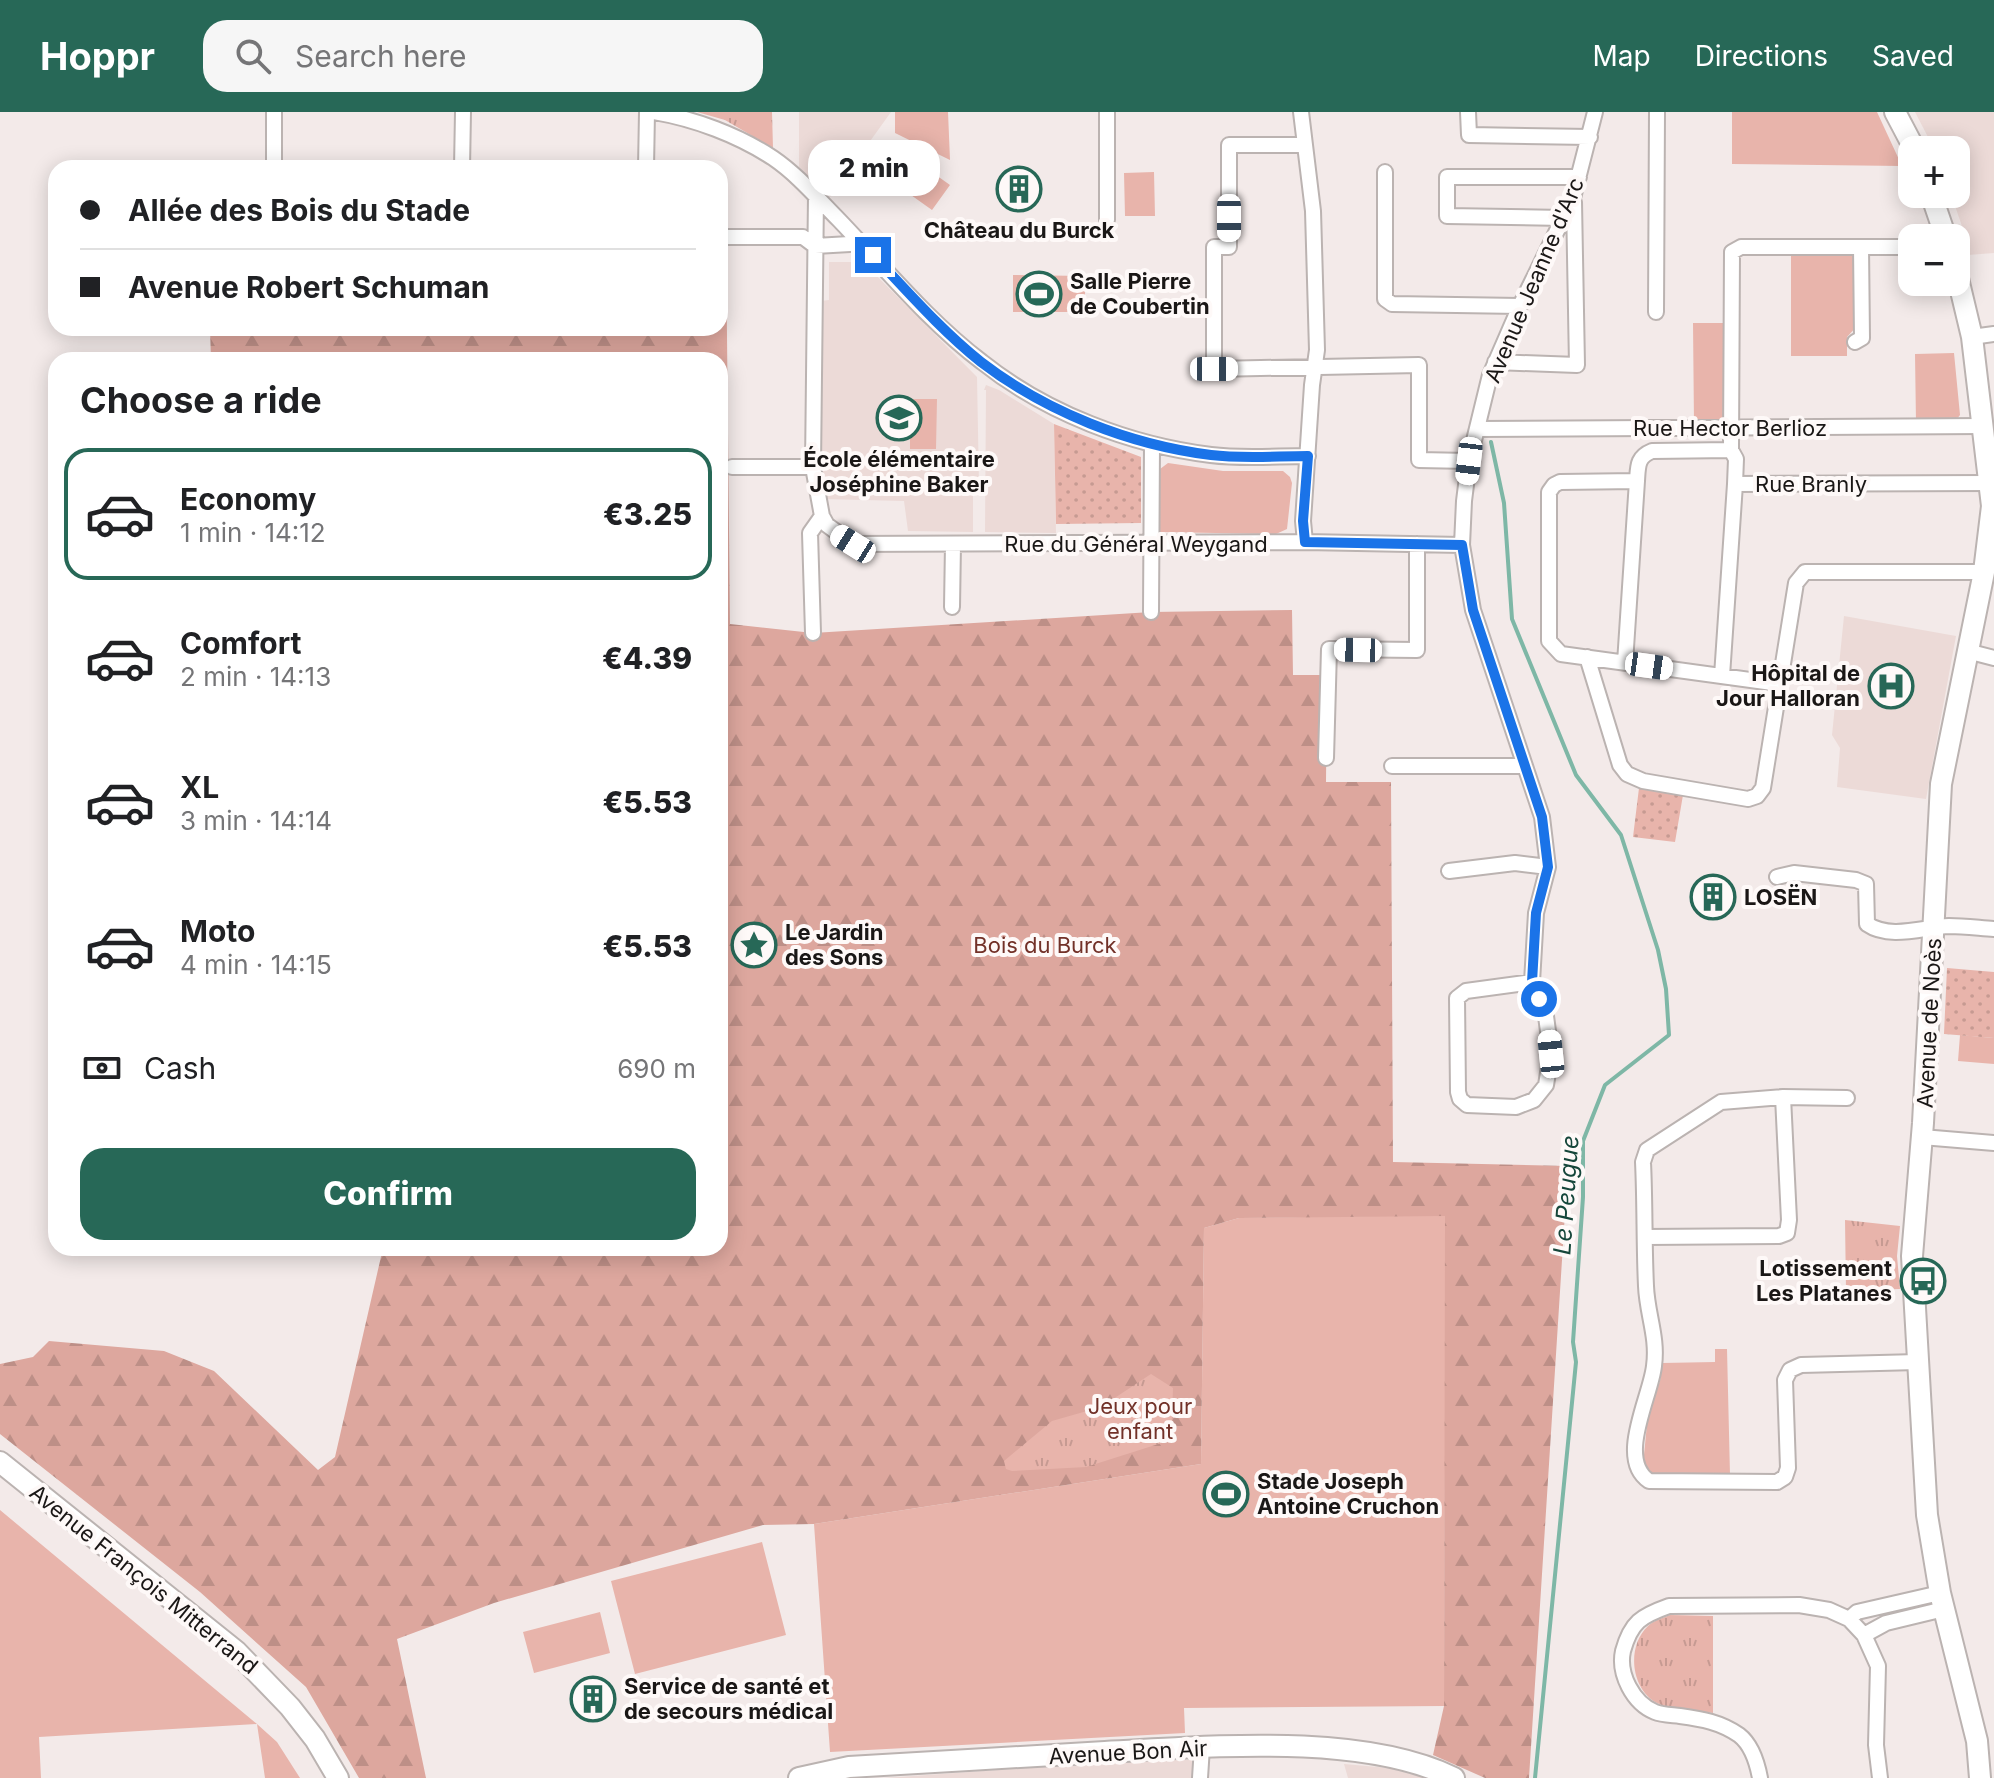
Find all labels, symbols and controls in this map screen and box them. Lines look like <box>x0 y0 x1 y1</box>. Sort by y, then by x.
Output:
search box <box>203 20 763 92</box>
text: Hoppr <box>40 33 155 79</box>
icon: search <box>231 34 275 78</box>
text: Search here <box>295 38 467 74</box>
text: Map <box>1592 39 1651 73</box>
text: Directions <box>1695 39 1828 73</box>
text: Saved <box>1872 39 1954 73</box>
map controls <box>1898 136 1970 296</box>
button: + <box>1898 136 1970 208</box>
callout: 2 min <box>807 139 939 195</box>
text: 2 min <box>839 152 909 183</box>
building icon: Château du Burck <box>995 165 1043 213</box>
street label: Avenue Jeanne d'Arc <box>1479 173 1589 387</box>
text: Allée des Bois du Stade <box>128 192 470 228</box>
car <box>1217 194 1241 242</box>
place label: Château du Burck <box>924 217 1115 243</box>
button: − <box>1898 224 1970 296</box>
route end <box>855 237 891 273</box>
place label: Salle Pierre de Coubertin <box>1070 268 1210 319</box>
text: Avenue Robert Schuman <box>128 269 490 305</box>
sports icon: Salle Pierre de Coubertin <box>1015 270 1063 318</box>
car <box>1190 357 1238 381</box>
text: Choose a ride <box>80 378 322 422</box>
school or university icon: École élémentaire Joséphine Baker <box>875 394 923 442</box>
street label: Rue Hector Berlioz <box>1633 415 1827 441</box>
car <box>1454 436 1484 486</box>
place label: École élémentaire Joséphine Baker <box>803 446 995 497</box>
street label: Rue Branly <box>1755 471 1867 497</box>
icon: car <box>84 478 156 550</box>
text: Economy <box>180 481 316 517</box>
text: €3.25 <box>603 496 692 532</box>
text: 1 min · 14:12 <box>180 517 326 548</box>
car <box>826 521 880 567</box>
street label: Rue du Général Weygand <box>1004 531 1268 557</box>
icon: car <box>84 622 156 694</box>
text: Comfort <box>180 625 301 661</box>
car <box>1334 638 1382 662</box>
text: €4.39 <box>602 640 692 676</box>
car <box>1624 651 1674 681</box>
place label: Hôpital de Jour Halloran <box>1716 660 1860 711</box>
text: 2 min · 14:13 <box>180 661 331 692</box>
hospital icon: Hôpital de Jour Halloran <box>1867 662 1915 710</box>
icon: car <box>84 766 156 838</box>
text: XL <box>180 769 219 805</box>
text: €5.53 <box>603 784 692 820</box>
text: 3 min · 14:14 <box>180 805 332 836</box>
building icon: LOSËN <box>1689 873 1737 921</box>
place label: LOSËN <box>1744 884 1817 910</box>
icon: car <box>84 910 156 982</box>
text: Moto <box>180 913 255 949</box>
place label: Le Jardin des Sons <box>785 919 883 970</box>
place icon: Le Jardin des Sons <box>730 921 778 969</box>
text: €5.53 <box>603 928 692 964</box>
park label: Bois du Burck <box>973 932 1117 958</box>
street label: Avenue de Noès <box>1912 937 1946 1109</box>
text: 4 min · 14:15 <box>180 949 332 980</box>
route start <box>1521 981 1557 1017</box>
car <box>1537 1029 1565 1079</box>
icon: cash <box>80 1046 124 1090</box>
text: Cash <box>144 1050 216 1086</box>
text: 690 m <box>617 1053 696 1084</box>
water label: Le Peugue <box>1547 1134 1585 1256</box>
button: Confirm <box>80 1148 696 1240</box>
place label: Lotissement Les Platanes <box>1756 1255 1892 1306</box>
bus stop icon: Lotissement Les Platanes <box>1899 1257 1947 1305</box>
park label: Jeux pour enfant <box>1088 1393 1192 1444</box>
place label: Stade Joseph Antoine Cruchon <box>1257 1468 1439 1519</box>
sports icon: Stade Joseph Antoine Cruchon <box>1202 1470 1250 1518</box>
street label: Avenue François Mitterrand <box>25 1479 263 1679</box>
place label: Service de santé et de secours médical <box>624 1673 833 1724</box>
building icon: Service de santé et de secours médical <box>569 1675 617 1723</box>
street label: Avenue Bon Air <box>1048 1735 1208 1769</box>

